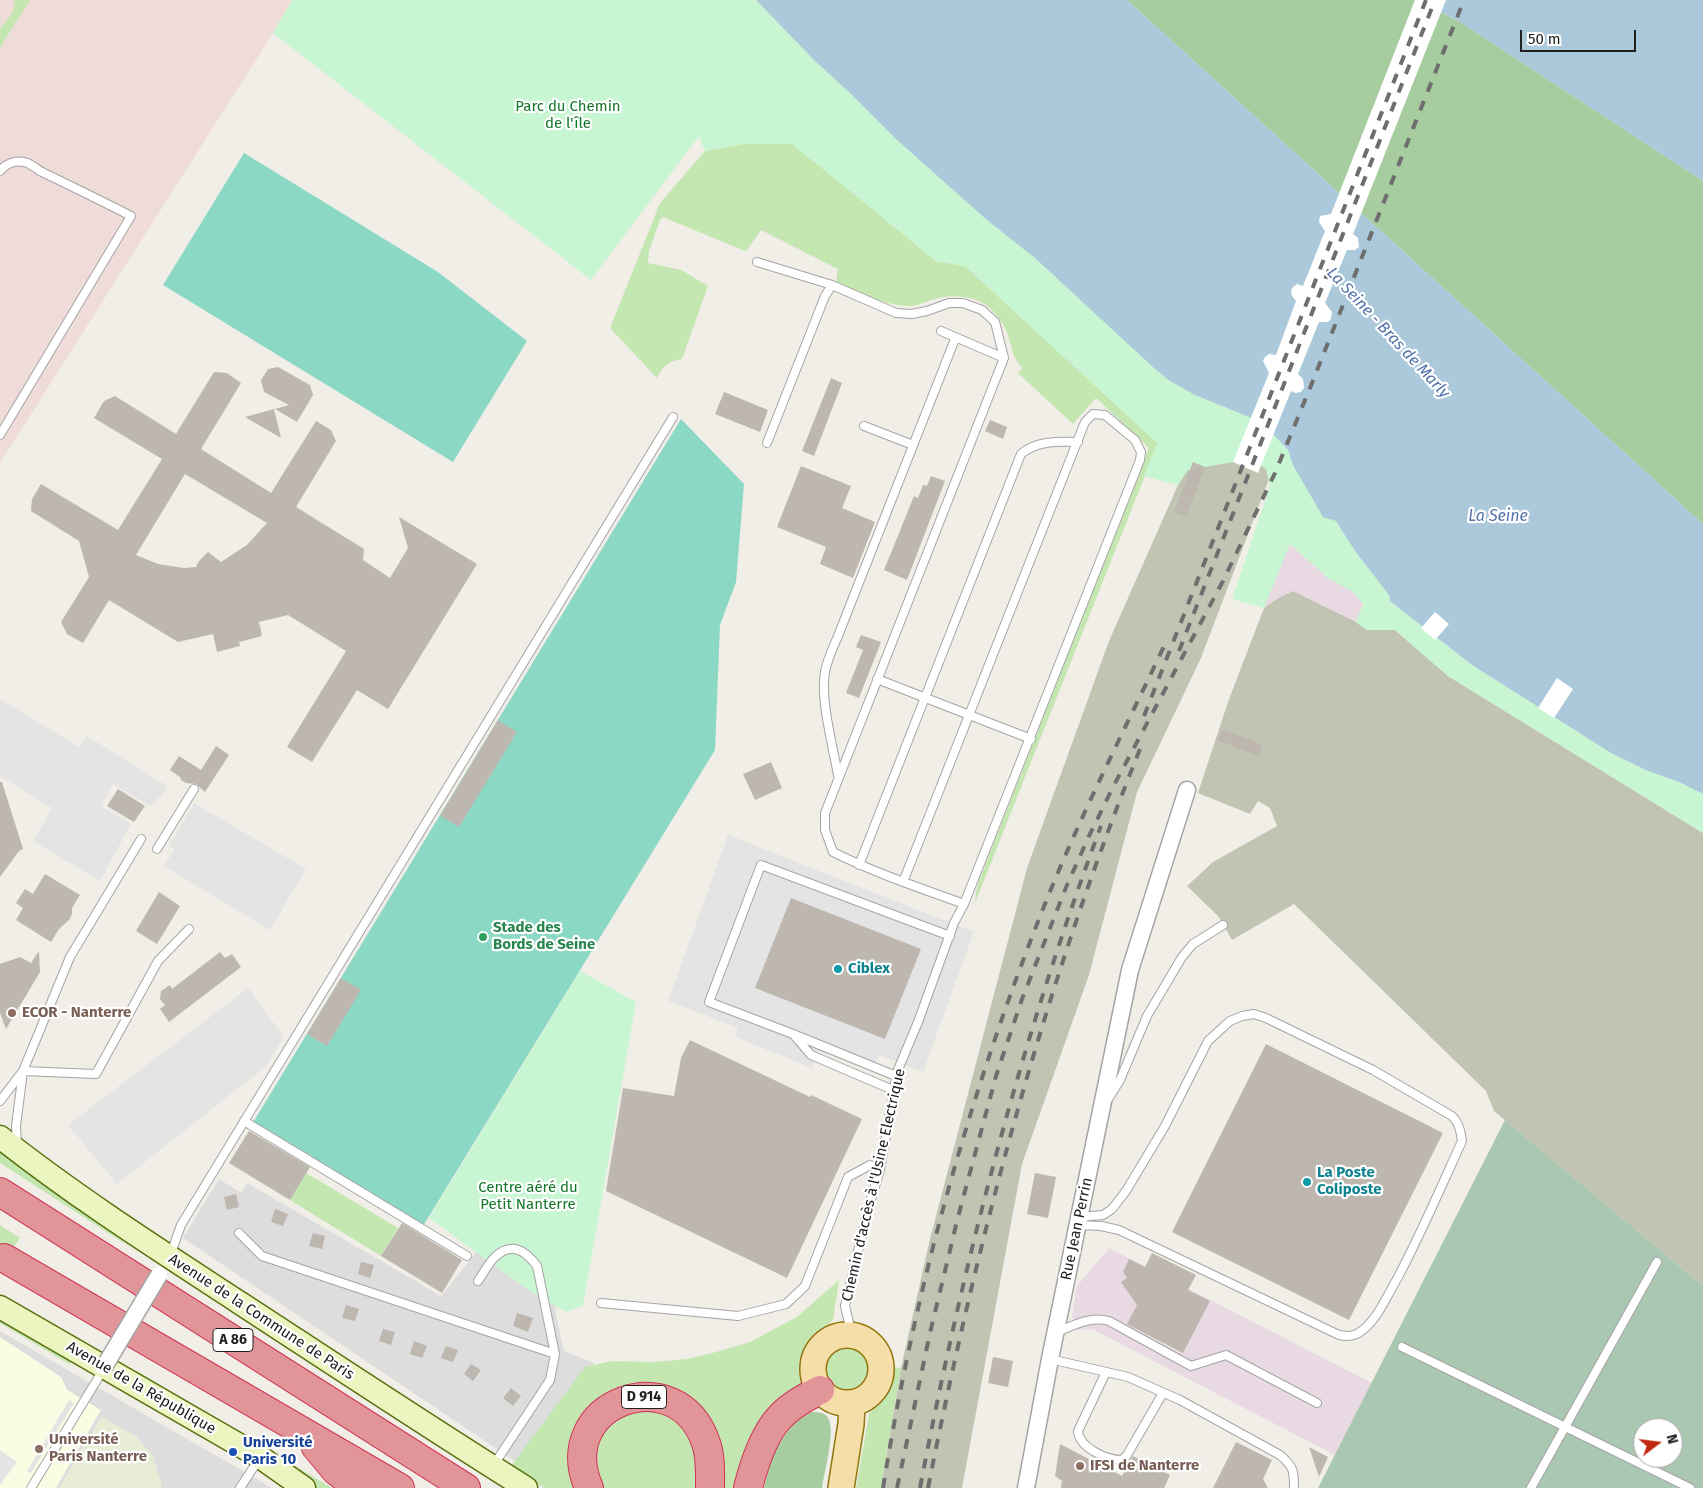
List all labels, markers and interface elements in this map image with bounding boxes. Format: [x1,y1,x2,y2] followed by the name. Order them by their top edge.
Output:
[1523,20,1639,52] scale bar
[1528,30,1561,48] text: 50 m
[515,98,621,133] park label: Parc du Chemin de l'île
[1322,264,1454,402] water label: La Seine - Bras de Marly
[1468,507,1528,527] water label: La Seine
[493,919,595,954] place label: Stade des Bords de Seine
[477,931,489,943] marker: Stade des Bords de Seine
[848,960,890,978] place label: Ciblex
[832,963,844,975] marker: Ciblex
[22,1004,131,1022] place label: ECOR - Nanterre
[6,1007,18,1019] marker: ECOR - Nanterre
[838,1067,910,1303] street label: Chemin d'accès à l'Usine Electrique
[1317,1164,1382,1199] place label: La Poste Coliposte
[1057,1176,1097,1282] street label: Rue Jean Perrin
[1301,1176,1313,1188] marker: La Poste Coliposte
[478,1179,578,1214] park label: Centre aéré du Petit Nanterre
[165,1250,357,1384] street label: Avenue de la Commune de Paris
[213,1328,253,1352] road number: A 86
[63,1338,219,1438] street label: Avenue de la République
[622,1385,666,1408] road number: D 914
[1633,1418,1683,1468] north arrow
[49,1431,147,1466] place label: Université Paris Nanterre
[1663,1433,1681,1446] text: N
[243,1434,313,1469] place label: Université Paris 10
[33,1443,45,1455] marker: Université Paris Nanterre
[227,1446,239,1458] marker: Université Paris 10
[1090,1457,1199,1475] place label: IFSI de Nanterre
[1074,1460,1086,1472] marker: IFSI de Nanterre

